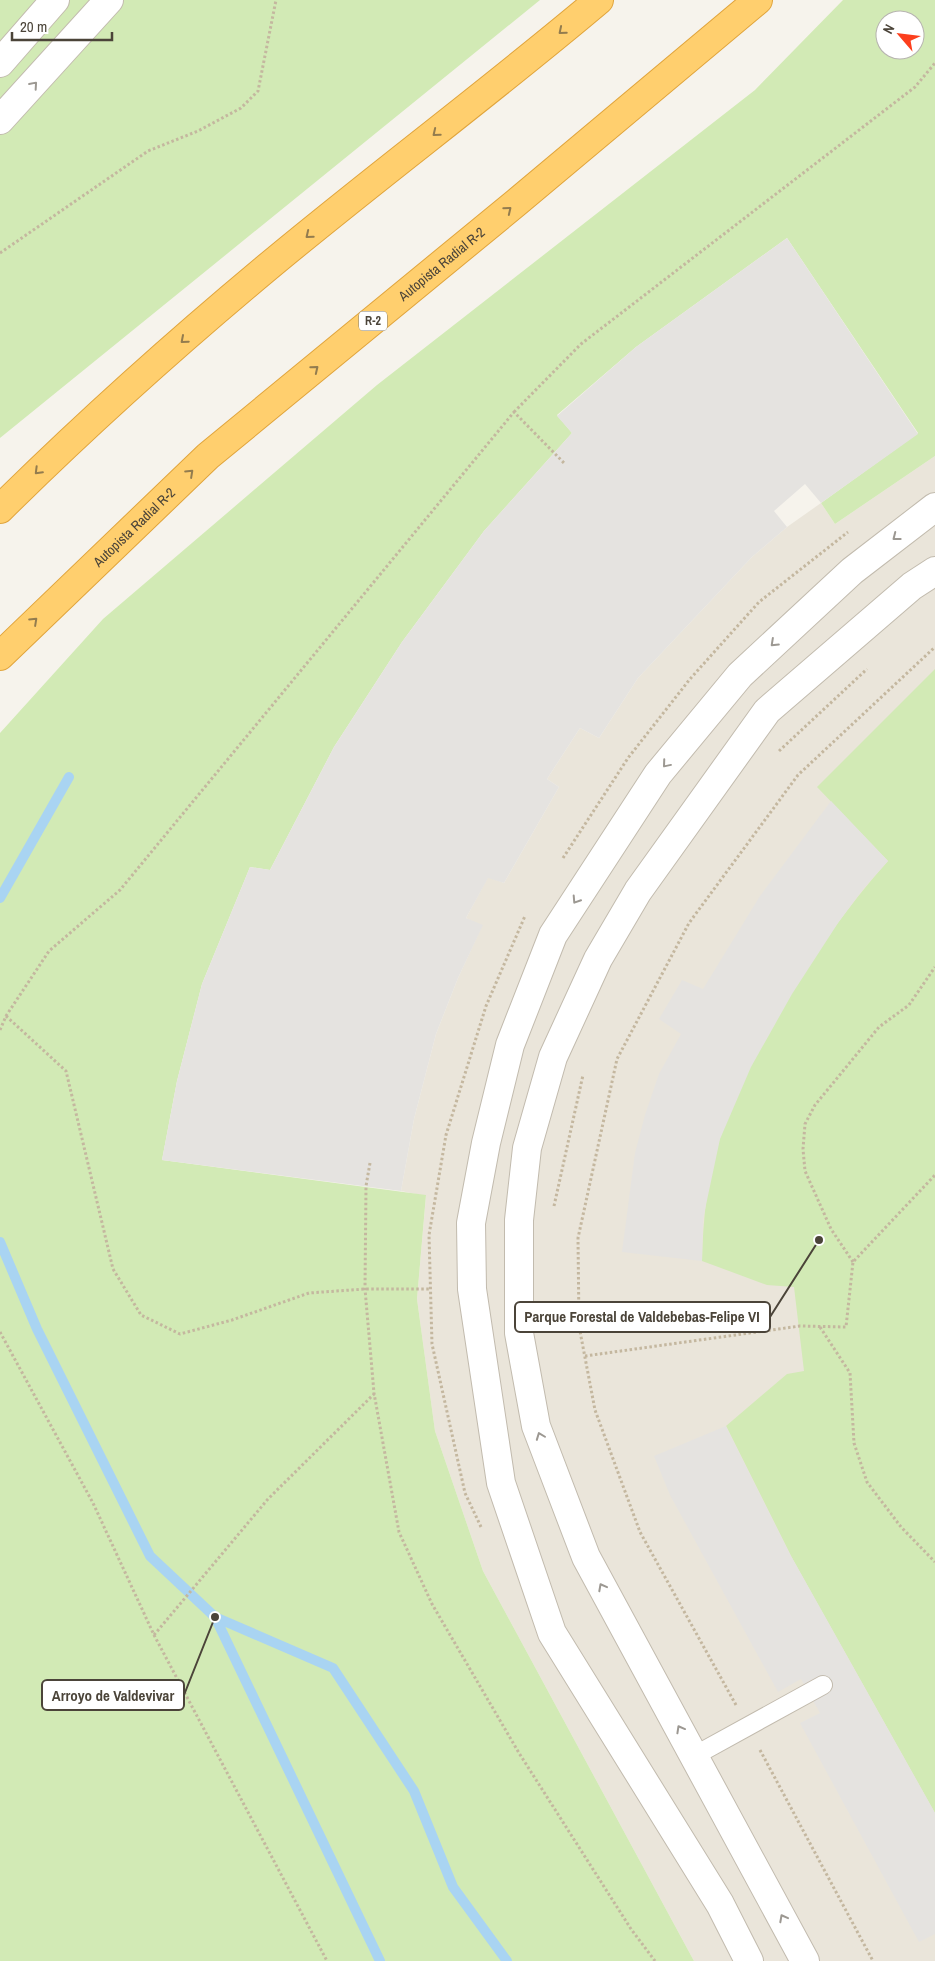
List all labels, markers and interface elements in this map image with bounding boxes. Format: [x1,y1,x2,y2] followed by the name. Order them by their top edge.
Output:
[12,10,112,42] scale bar
[875,10,925,60] north arrow
[20,16,47,37] text: 20 m
[879,21,898,37] text: N
[559,26,568,34] one-way arrow
[28,81,37,90] one-way arrow
[432,128,441,137] one-way arrow
[502,208,511,216] one-way arrow
[394,223,489,305] street label: Autopista Radial R-2
[305,229,314,238] one-way arrow
[359,312,387,331] road number: R-2
[181,334,190,343] one-way arrow
[309,366,318,374] one-way arrow
[35,465,44,474] one-way arrow
[185,470,194,479] one-way arrow
[89,484,179,571] street label: Autopista Radial R-2
[893,531,902,539] one-way arrow
[29,618,38,627] one-way arrow
[771,637,780,646] one-way arrow
[663,758,671,767] one-way arrow
[573,894,582,903] one-way arrow
[515,1302,770,1332] callout: Parque Forestal de Valdebebas-Felipe VI
[524,1306,760,1327] text: Parque Forestal de Valdebebas-Felipe VI
[536,1433,546,1441] one-way arrow
[598,1583,608,1592] one-way arrow
[42,1680,184,1710] callout: Arroyo de Valdevivar
[52,1685,174,1706] text: Arroyo de Valdevivar
[676,1725,686,1734] one-way arrow
[779,1914,789,1923] one-way arrow

